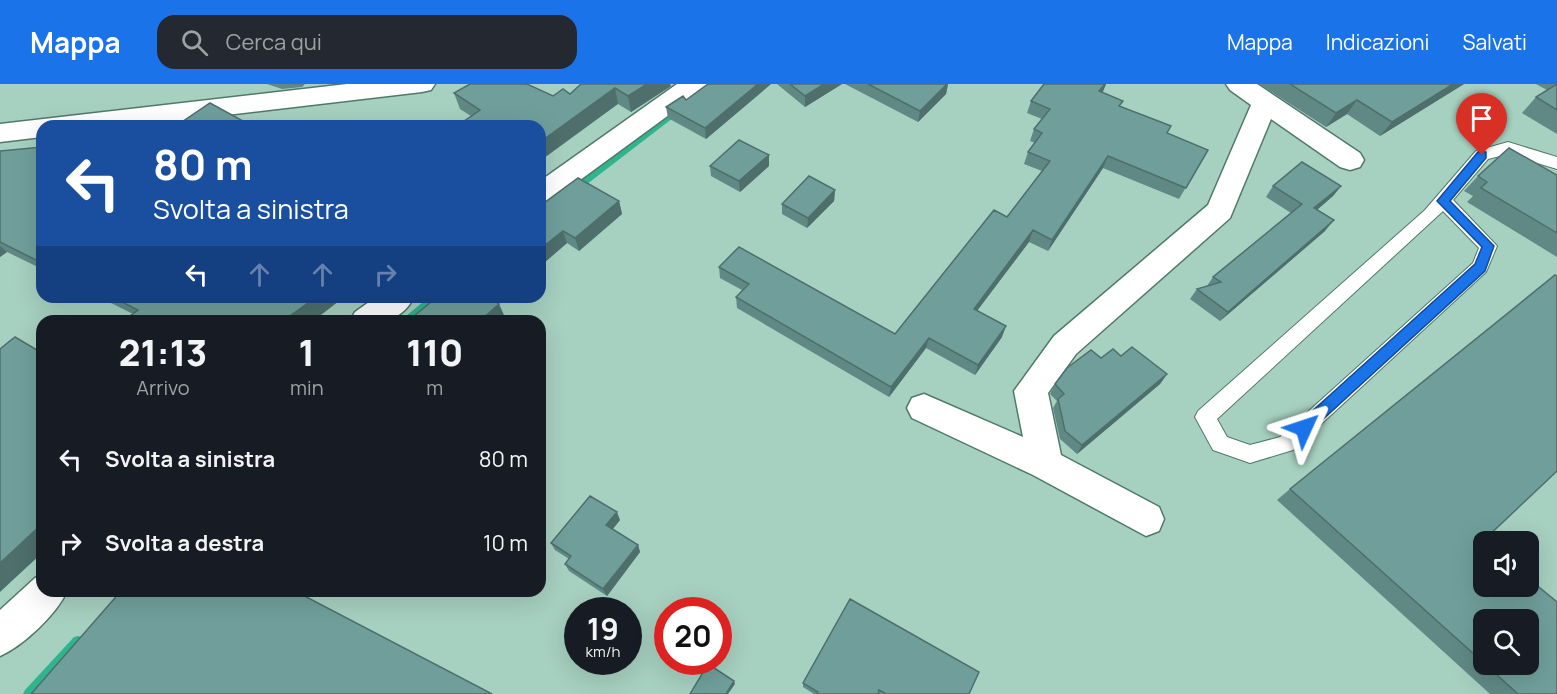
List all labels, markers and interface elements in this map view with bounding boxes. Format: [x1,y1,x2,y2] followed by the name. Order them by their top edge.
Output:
[157,15,577,69] search box
[30,23,121,61] text: Mappa
[178,26,211,59] icon: search
[226,27,322,57] text: Cerca qui
[1227,28,1293,56] text: Mappa
[1326,28,1429,56] text: Indicazioni
[1462,28,1527,56] text: Salvati
[1456,93,1507,155] pin
[1465,102,1498,135] icon: arrive
[153,135,253,193] text: 80 m
[54,144,132,222] icon: left
[153,190,349,227] text: Svolta a sinistra
[180,258,213,291] icon: left
[243,258,276,291] icon: ahead
[306,258,339,291] icon: ahead
[369,258,402,291] icon: right
[119,328,207,377] text: 21:13
[299,328,315,377] text: 1
[406,328,463,377] text: 110
[136,374,190,401] text: Arrivo
[290,374,324,401] text: min
[426,374,443,401] text: m
[1272,396,1336,460] position arrow
[54,443,87,476] icon: left
[105,444,275,474] text: Svolta a sinistra
[479,444,528,474] text: 80 m
[54,527,87,560] icon: right
[105,528,264,558] text: Svolta a destra
[483,528,528,558] text: 10 m
[1473,531,1539,675] map controls
[1473,531,1539,597] button: sound
[654,597,732,675] speed limit sign: 20
[587,608,619,649] text: 19
[1473,609,1539,675] button: search
[586,641,620,662] text: km/h

